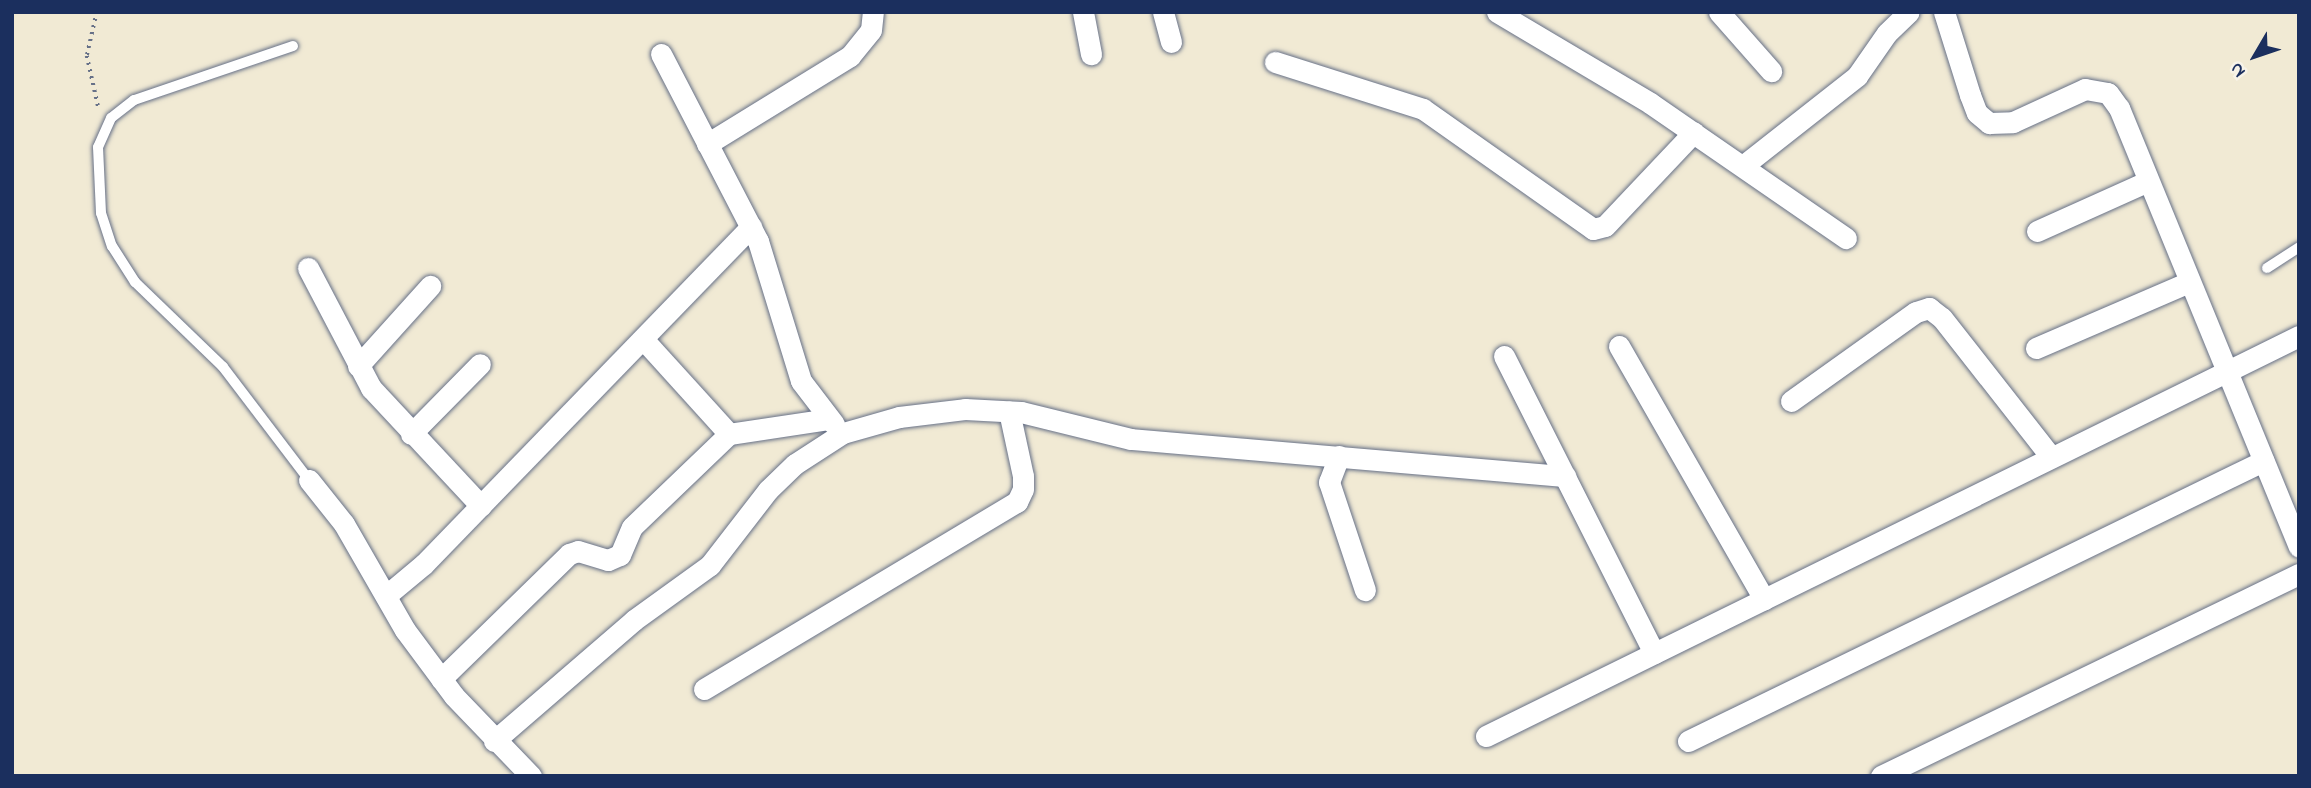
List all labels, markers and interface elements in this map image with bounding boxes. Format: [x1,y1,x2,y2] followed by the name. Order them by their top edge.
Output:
[2220,21,2290,91] north arrow
[2224,56,2253,83] text: N

